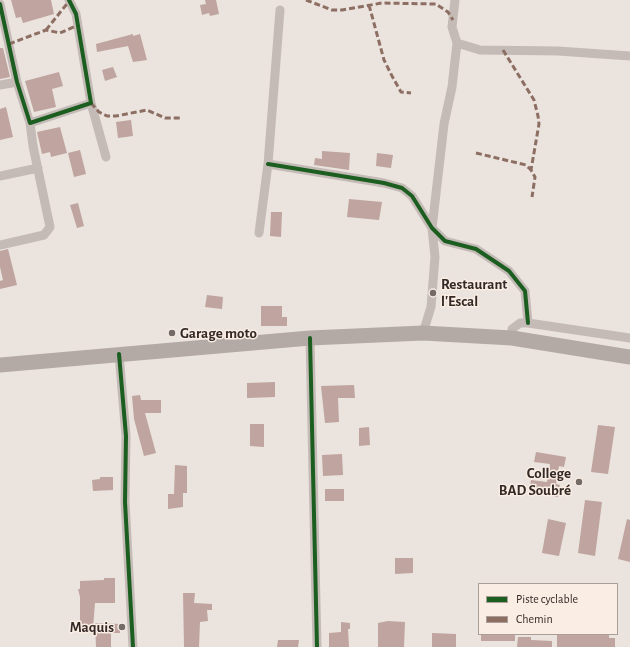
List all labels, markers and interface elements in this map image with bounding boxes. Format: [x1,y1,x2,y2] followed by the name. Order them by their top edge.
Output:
[441,275,507,310] place label: Restaurant l'Escal
[428,288,438,298] marker: Restaurant l'Escal
[180,324,257,342] place label: Garage moto
[167,328,177,338] marker: Garage moto
[499,464,571,499] place label: College BAD Soubré
[574,477,584,487] marker: College BAD Soubré
[478,583,618,635] legend
[516,593,578,605] text: Piste cyclable
[516,613,553,625] text: Chemin
[70,618,114,636] place label: Maquis
[117,622,127,632] marker: Maquis

